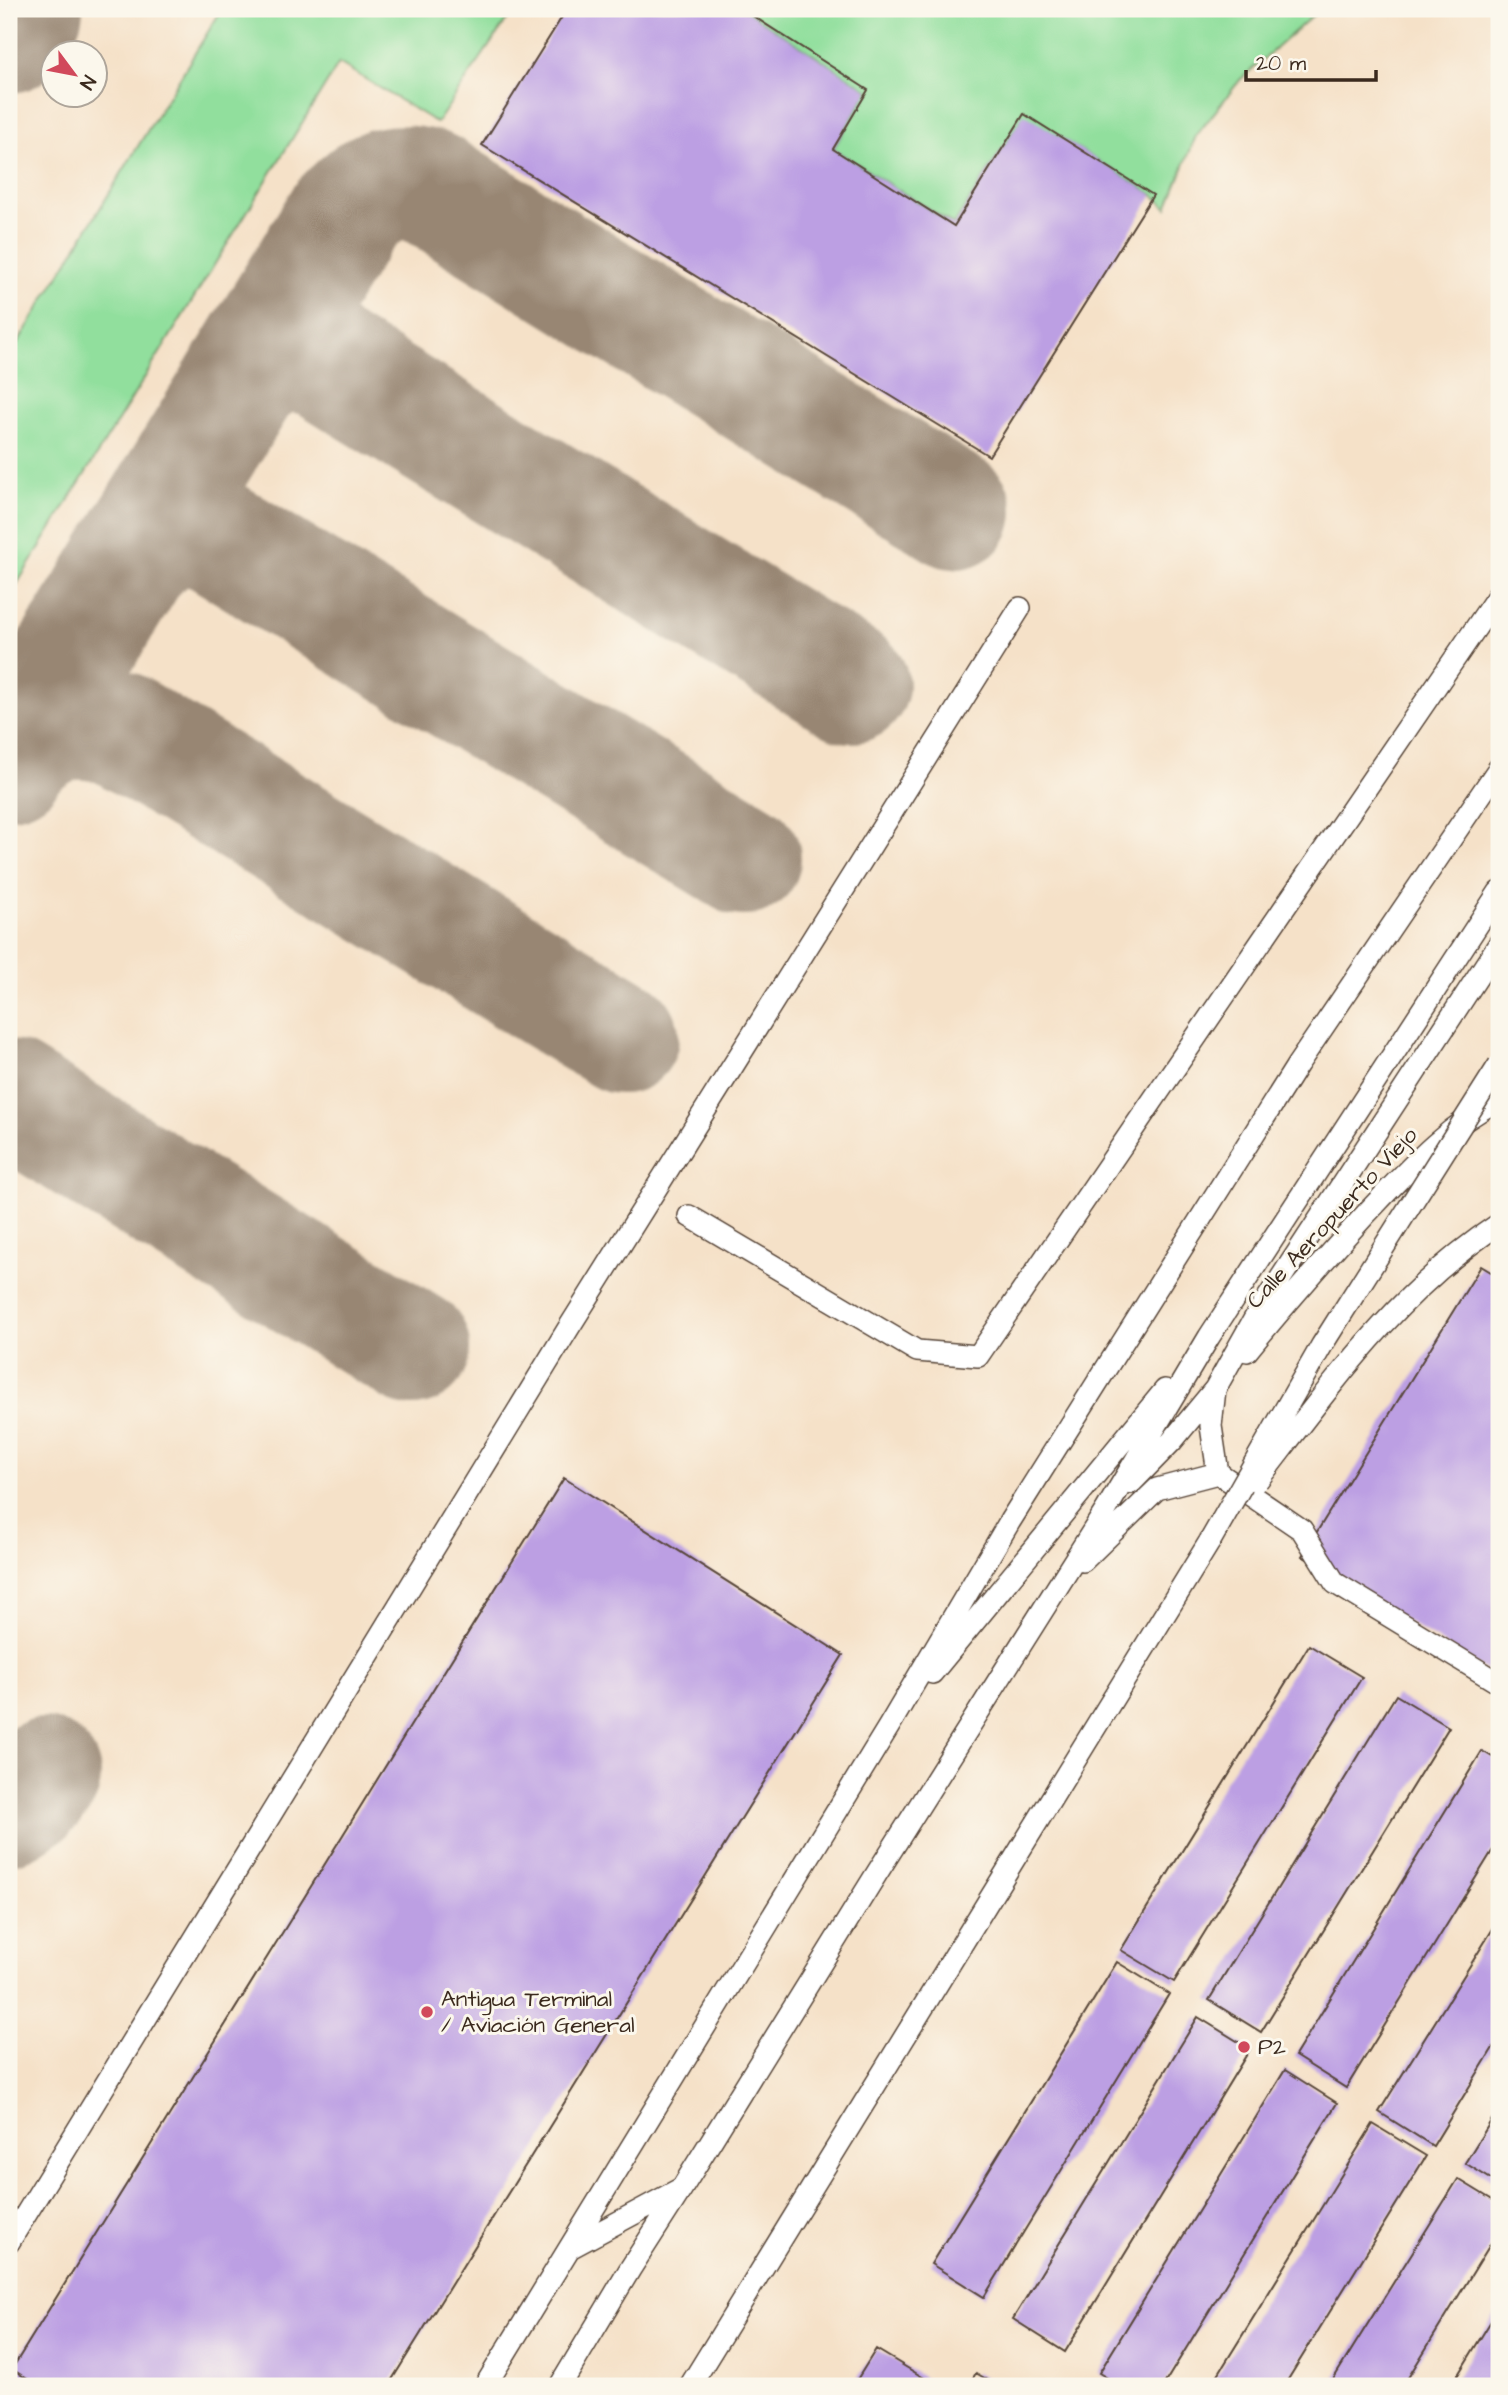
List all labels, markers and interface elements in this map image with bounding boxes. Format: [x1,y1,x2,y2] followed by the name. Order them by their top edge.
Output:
[38,38,108,108] north arrow
[1246,38,1375,82] scale bar
[1256,49,1307,78] text: 20 m
[72,70,102,94] text: N
[1239,1120,1425,1316] street label: Calle Aeropuerto Viejo
[441,1983,635,2041] place label: Antigua Terminal / Aviación General
[419,2004,435,2020] marker: Antigua Terminal / Aviación General
[1258,2031,1286,2063] place label: P2
[1236,2039,1252,2055] marker: P2

